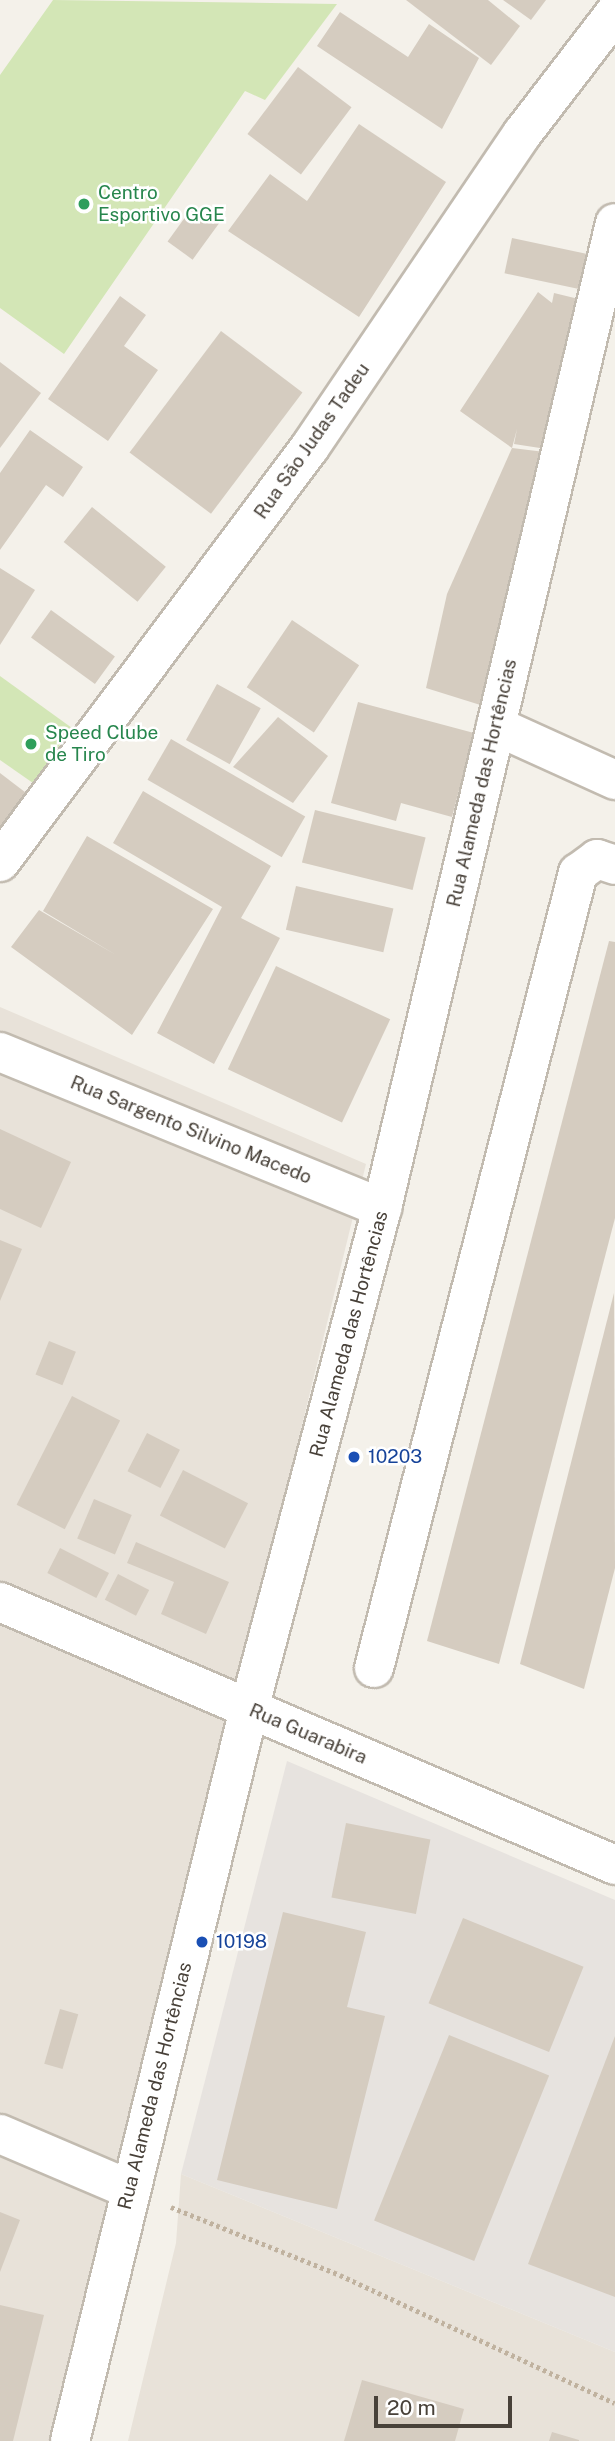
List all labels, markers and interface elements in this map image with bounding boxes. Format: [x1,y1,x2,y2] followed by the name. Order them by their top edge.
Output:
[98,182,225,226] place label: Centro Esportivo GGE
[76,196,92,212] marker: Centro Esportivo GGE
[249,358,375,524] street label: Rua São Judas Tadeu
[442,657,522,909] street label: Rua Alameda das Hortências
[45,722,158,766] place label: Speed Clube de Tiro
[23,736,39,752] marker: Speed Clube de Tiro
[67,1071,315,1189] street label: Rua Sargento Silvino Macedo
[305,1208,393,1460] street label: Rua Alameda das Hortências
[368,1446,422,1468] place label: 10203
[346,1449,362,1465] marker: 10203
[246,1699,370,1769] street label: Rua Guarabira
[216,1931,267,1953] place label: 10198
[194,1934,210,1950] marker: 10198
[113,1960,197,2212] street label: Rua Alameda das Hortências
[377,2382,515,2426] scale bar
[387,2395,436,2420] text: 20 m

